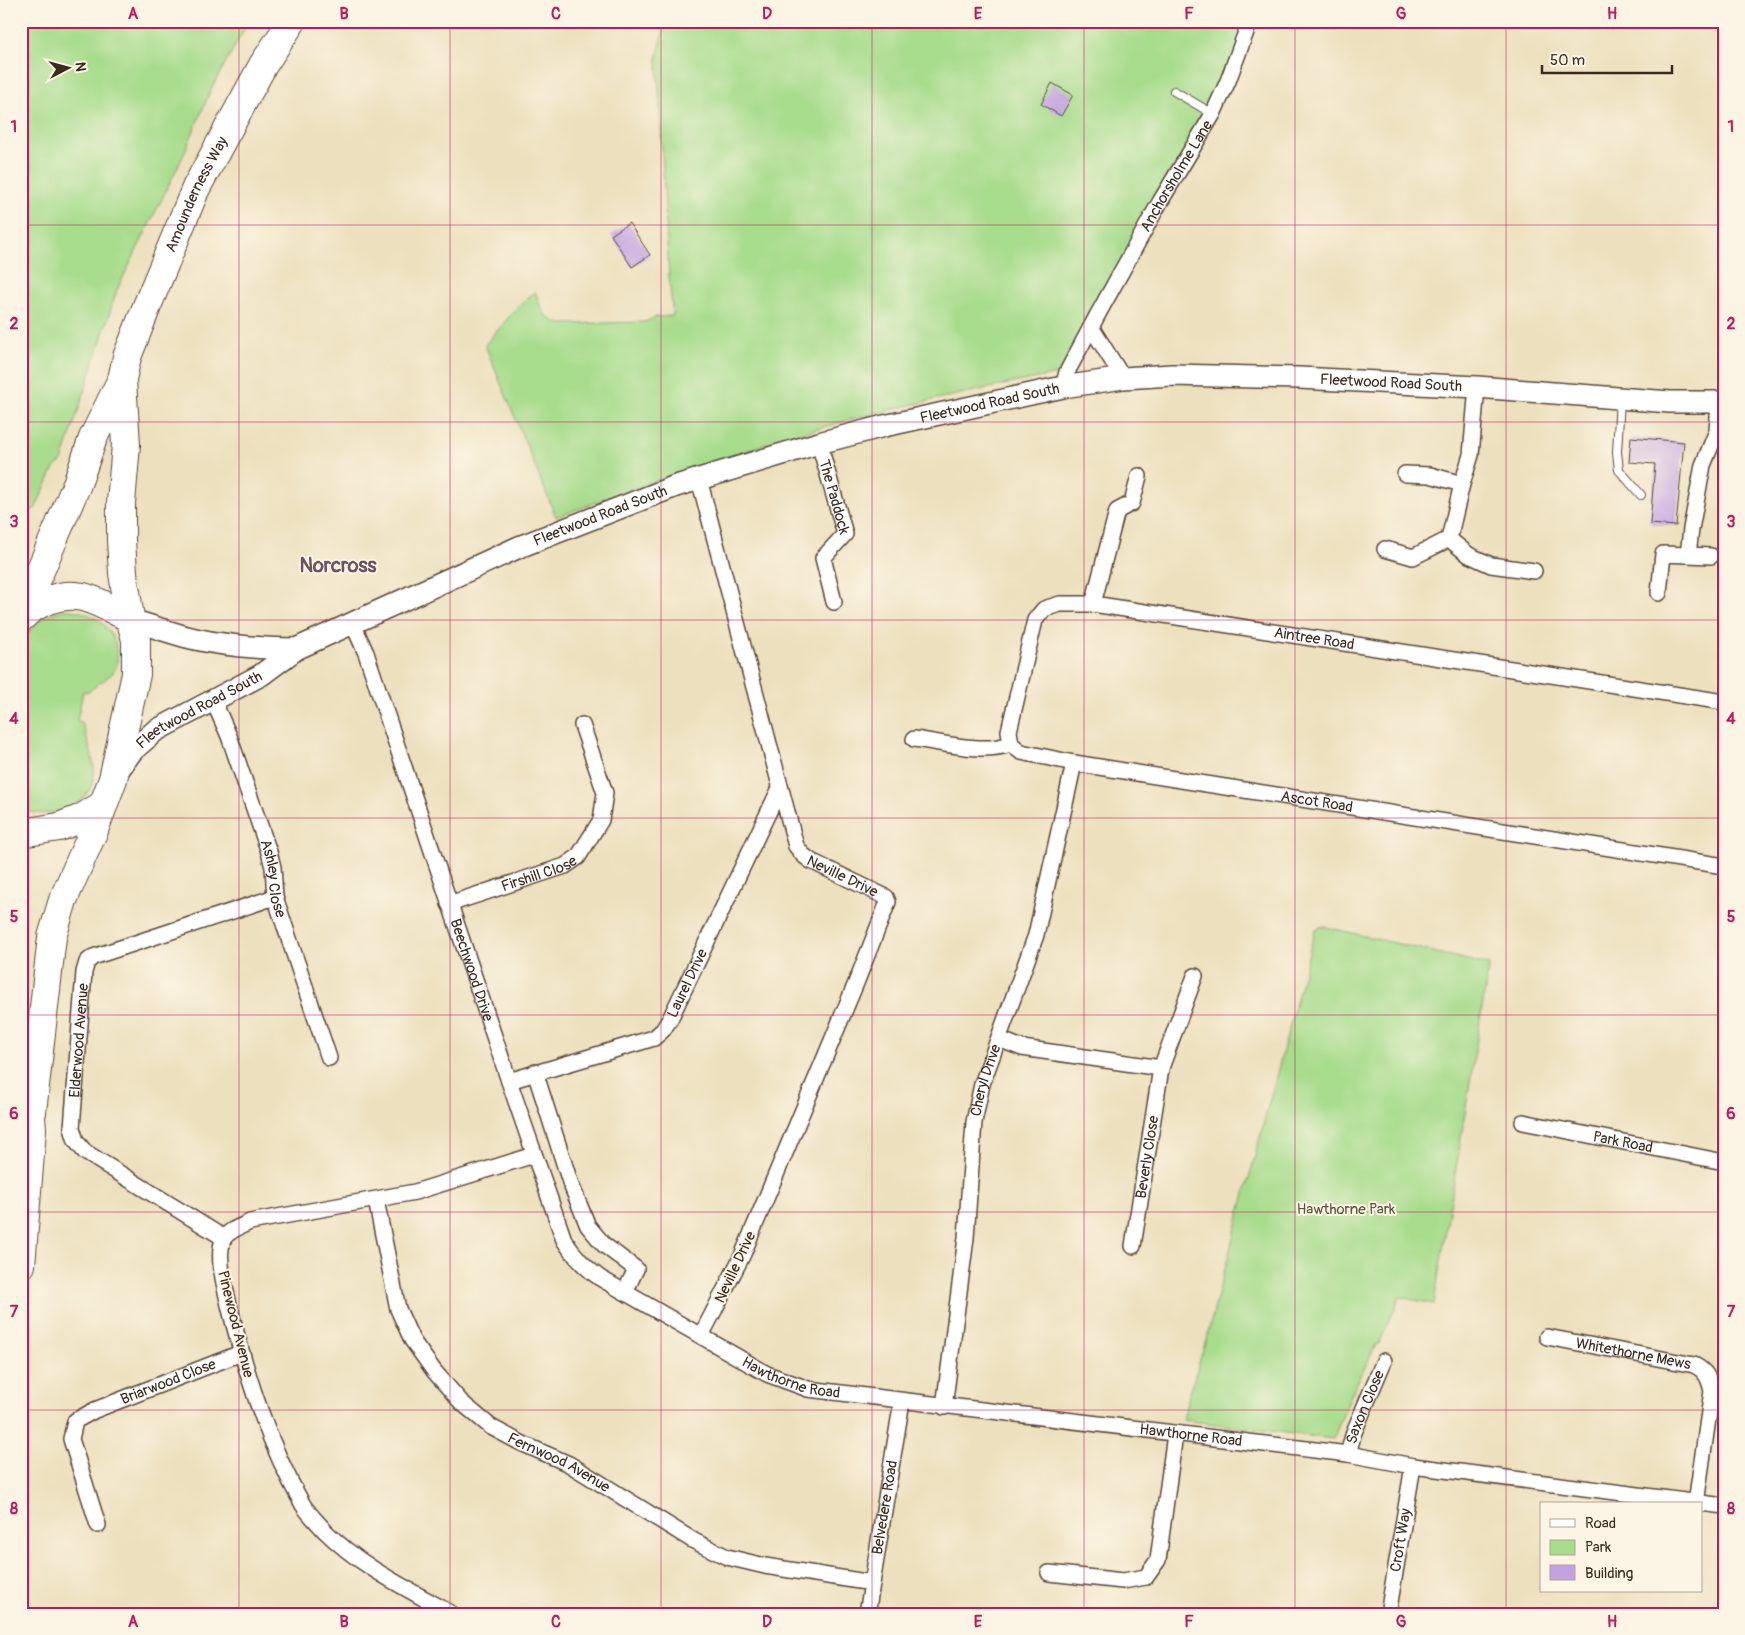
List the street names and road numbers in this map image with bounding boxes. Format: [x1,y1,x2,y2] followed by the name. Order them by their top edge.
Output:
[1136,116,1217,235] street label: Anchorsholme Lane
[161,133,232,255] street label: Amounderness Way
[1319,370,1462,396] street label: Fleetwood Road South
[918,379,1061,428] street label: Fleetwood Road South
[814,457,854,537] street label: The Paddock
[531,481,670,551] street label: Fleetwood Road South
[1273,623,1356,654] street label: Aintree Road
[132,667,266,753] street label: Fleetwood Road South
[1280,787,1354,817] street label: Ascot Road
[255,837,290,921] street label: Ashley Close
[499,851,581,896] street label: Firshill Close
[804,851,882,902] street label: Neville Drive
[445,916,498,1024] street label: Beechwood Drive
[663,945,712,1021] street label: Laurel Drive
[65,982,93,1098] street label: Elderwood Avenue
[966,1041,1006,1118] street label: Cheryl Drive
[1132,1114,1163,1200] street label: Beverly Close
[1591,1127,1655,1158] street label: Park Road
[711,1228,761,1306] street label: Neville Drive
[213,1269,258,1380] street label: Pinewood Avenue
[1574,1334,1693,1374] street label: Whitethorne Mews
[738,1353,841,1403] street label: Hawthorne Road
[118,1354,219,1409] street label: Briarwood Close
[1342,1367,1389,1446] street label: Saxon Close
[1138,1420,1243,1451] street label: Hawthorne Road
[504,1429,614,1497] street label: Fernwood Avenue
[868,1459,902,1556] street label: Belvedere Road
[1386,1506,1416,1573] street label: Croft Way

